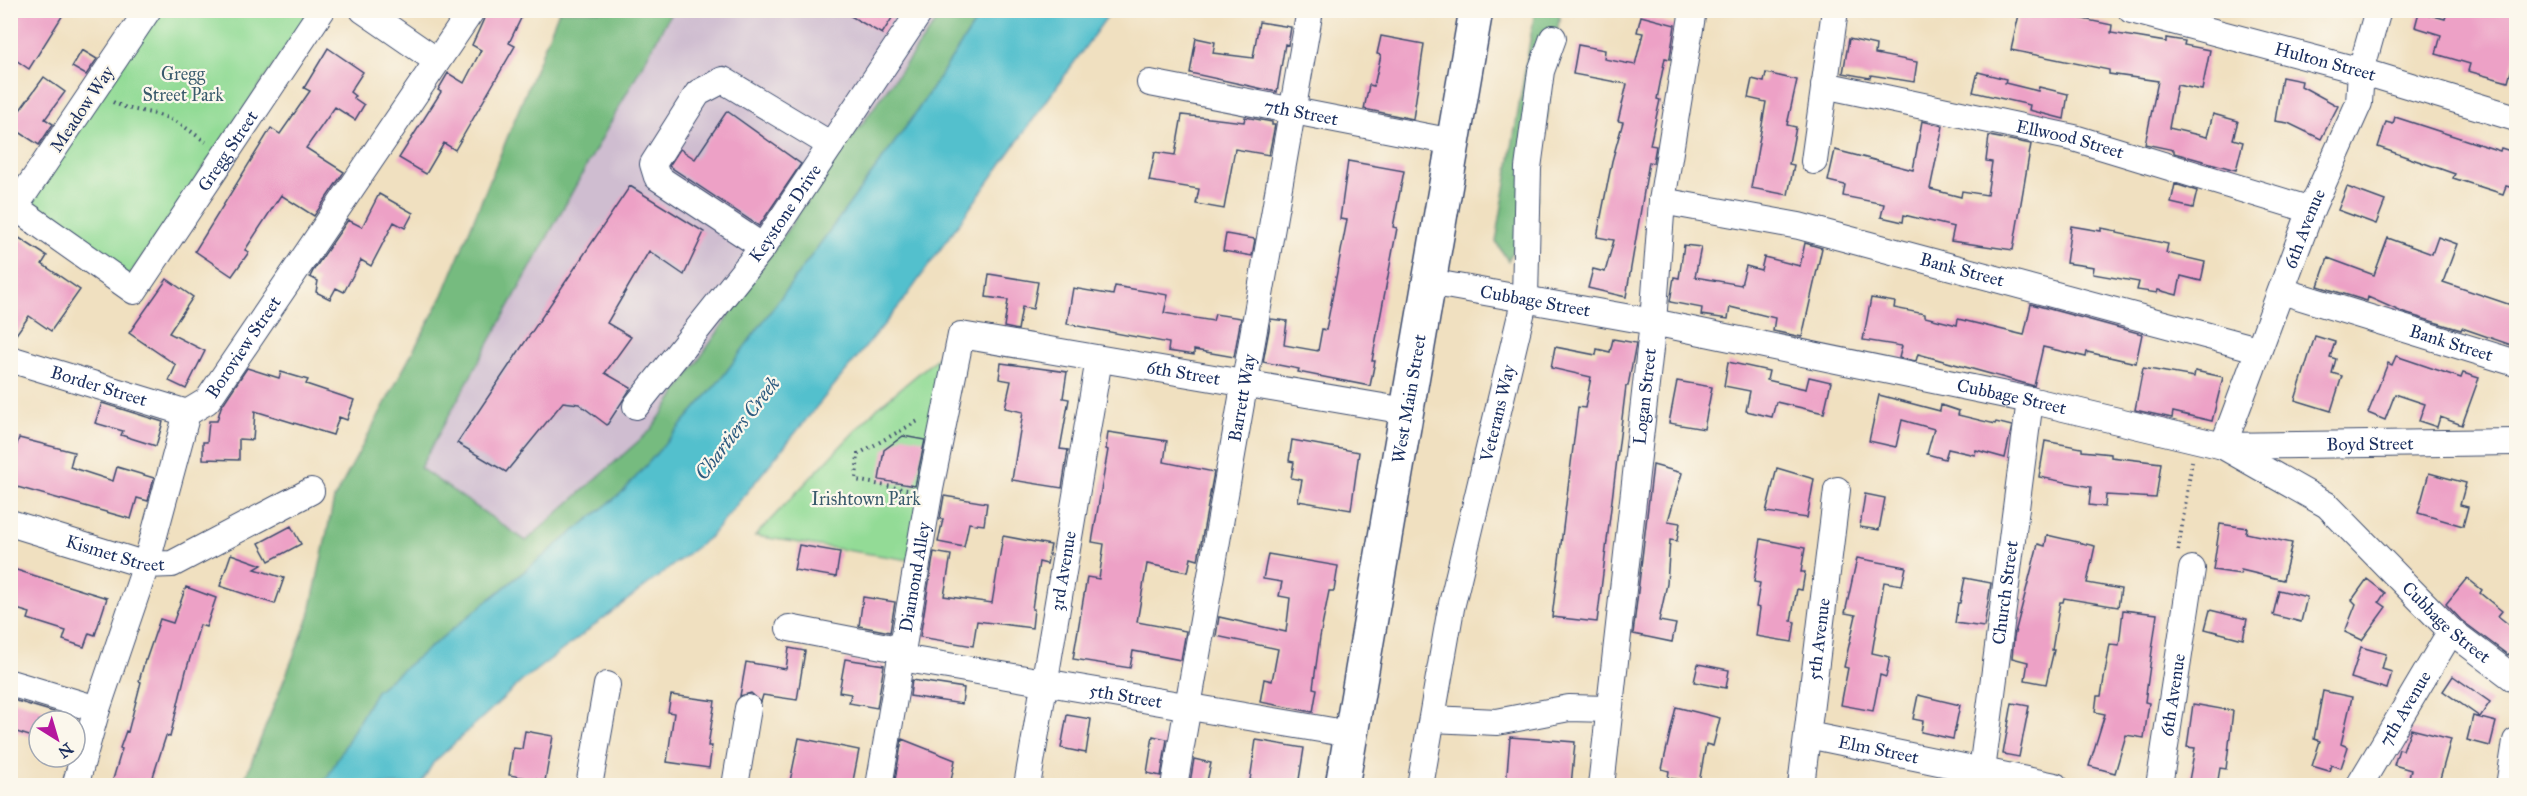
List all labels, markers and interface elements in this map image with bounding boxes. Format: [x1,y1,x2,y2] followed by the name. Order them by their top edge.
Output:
[2272,38,2379,86] street label: Hulton Street
[45,61,119,156] street label: Meadow Way
[142,63,224,106] park label: Gregg Street Park
[1262,95,1341,130] street label: 7th Street
[193,106,263,195] street label: Gregg Street
[2014,115,2127,164] street label: Ellwood Street
[744,160,826,267] street label: Keystone Drive
[2279,185,2330,272] street label: 6th Avenue
[1917,248,2007,292] street label: Bank Street
[1478,280,1593,322] street label: Cubbage Street
[201,291,286,402] street label: Boroview Street
[2407,320,2496,366] street label: Bank Street
[1387,332,1431,465] street label: West Main Street
[1628,346,1661,446] street label: Logan Street
[1223,352,1261,444] street label: Barrett Way
[1145,356,1222,390] street label: 6th Street
[48,361,150,411] street label: Border Street
[1475,362,1520,465] street label: Veterans Way
[689,372,785,484] water label: Chartiers Creek
[1955,374,2069,419] street label: Cubbage Street
[2326,432,2414,456] street label: Boyd Street
[811,488,921,510] park label: Irishtown Park
[895,520,935,634] street label: Diamond Alley
[1046,529,1081,613] street label: 3rd Avenue
[63,530,166,576] street label: Kismet Street
[1987,539,2023,646] street label: Church Street
[2398,577,2495,668] street label: Cubbage Street
[1803,597,1835,681] street label: 5th Avenue
[2156,652,2190,738] street label: 6th Avenue
[2374,667,2436,750] street label: 7th Avenue
[1088,679,1164,713] street label: 5th Street
[27,709,87,769] north arrow
[1836,731,1921,769] street label: Elm Street
[54,739,77,763] text: N

